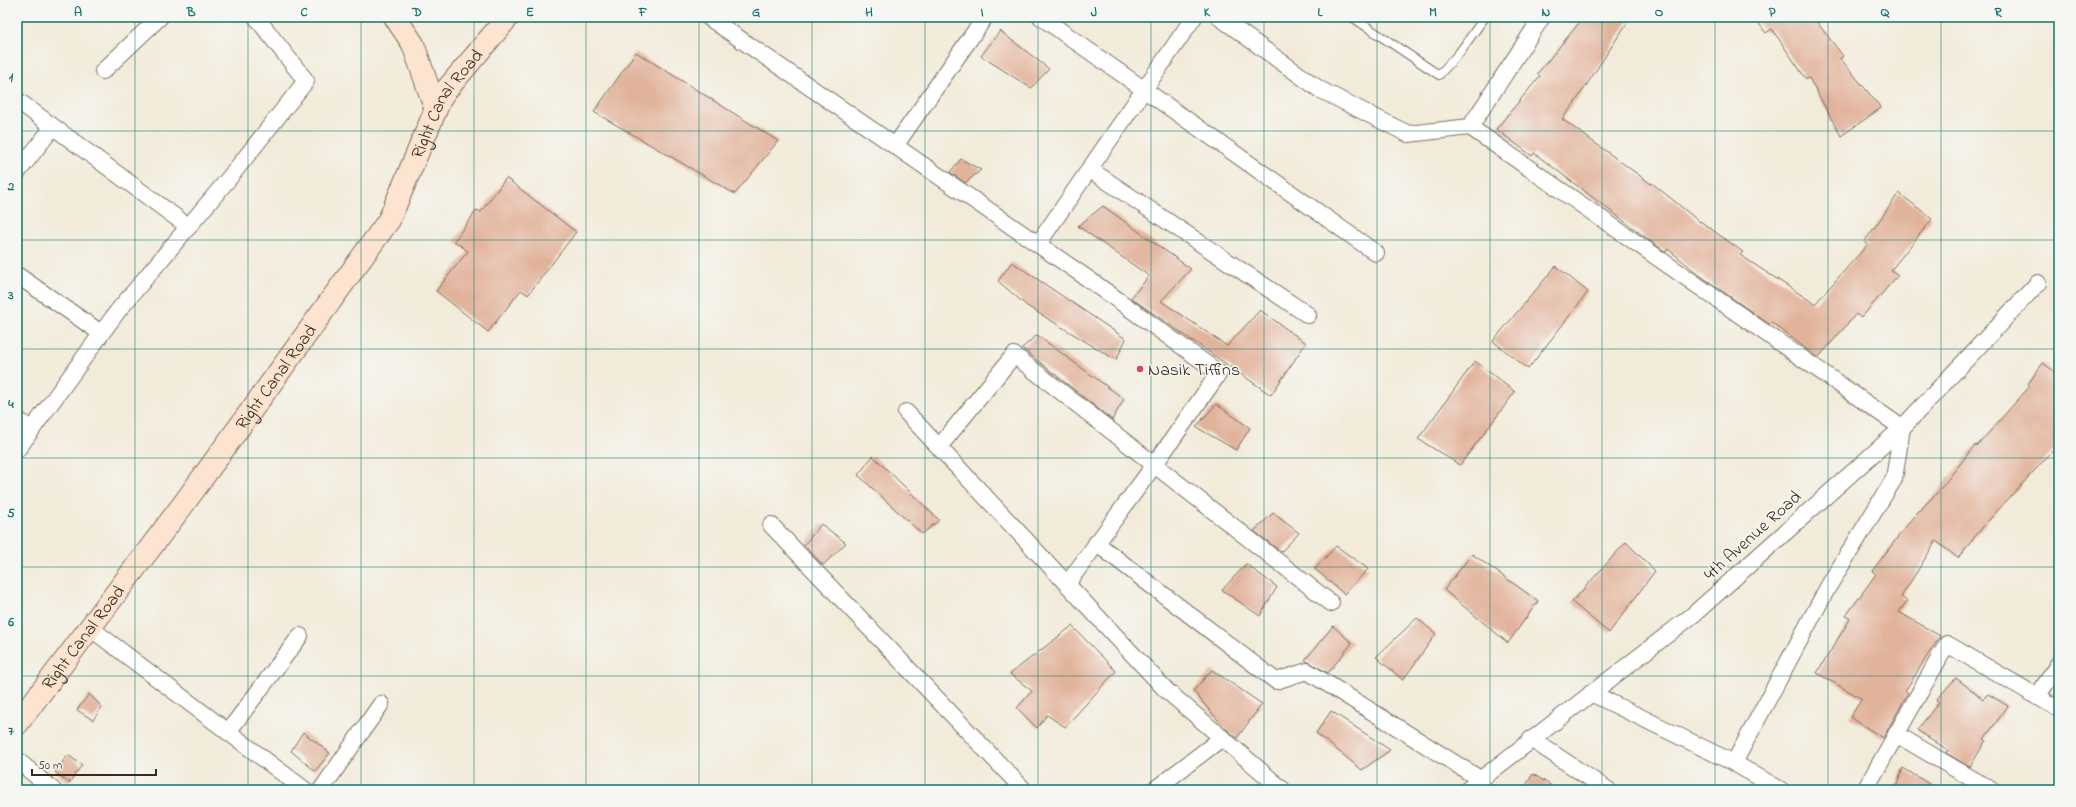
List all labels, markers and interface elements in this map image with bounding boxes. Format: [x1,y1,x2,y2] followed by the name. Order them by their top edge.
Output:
[74,3,82,22] text: A
[186,3,196,22] text: B
[300,3,308,22] text: C
[411,3,422,22] text: D
[526,3,534,22] text: E
[638,3,648,22] text: F
[752,3,760,22] text: G
[865,3,873,22] text: H
[980,3,984,22] text: I
[1091,3,1097,22] text: J
[1204,3,1211,22] text: K
[1318,3,1324,22] text: L
[1429,3,1437,22] text: M
[1542,3,1551,22] text: N
[1655,3,1664,22] text: O
[1769,3,1776,22] text: P
[1881,3,1890,22] text: Q
[1993,3,2002,22] text: R
[405,44,490,163] street label: Right Canal Road
[9,68,14,87] text: 1
[7,177,15,196] text: 2
[7,286,14,305] text: 3
[230,320,324,436] street label: Right Canal Road
[1148,358,1240,384] place label: Nasik Tiffins
[1135,364,1145,374] marker: Nasik Tiffins
[7,395,14,414] text: 4
[1699,485,1808,588] street label: 4th Avenue Road
[7,504,15,523] text: 5
[36,581,132,696] street label: Right Canal Road
[7,613,14,632] text: 6
[8,722,14,741] text: 7
[32,751,156,777] scale bar
[38,757,62,775] text: 50 m

